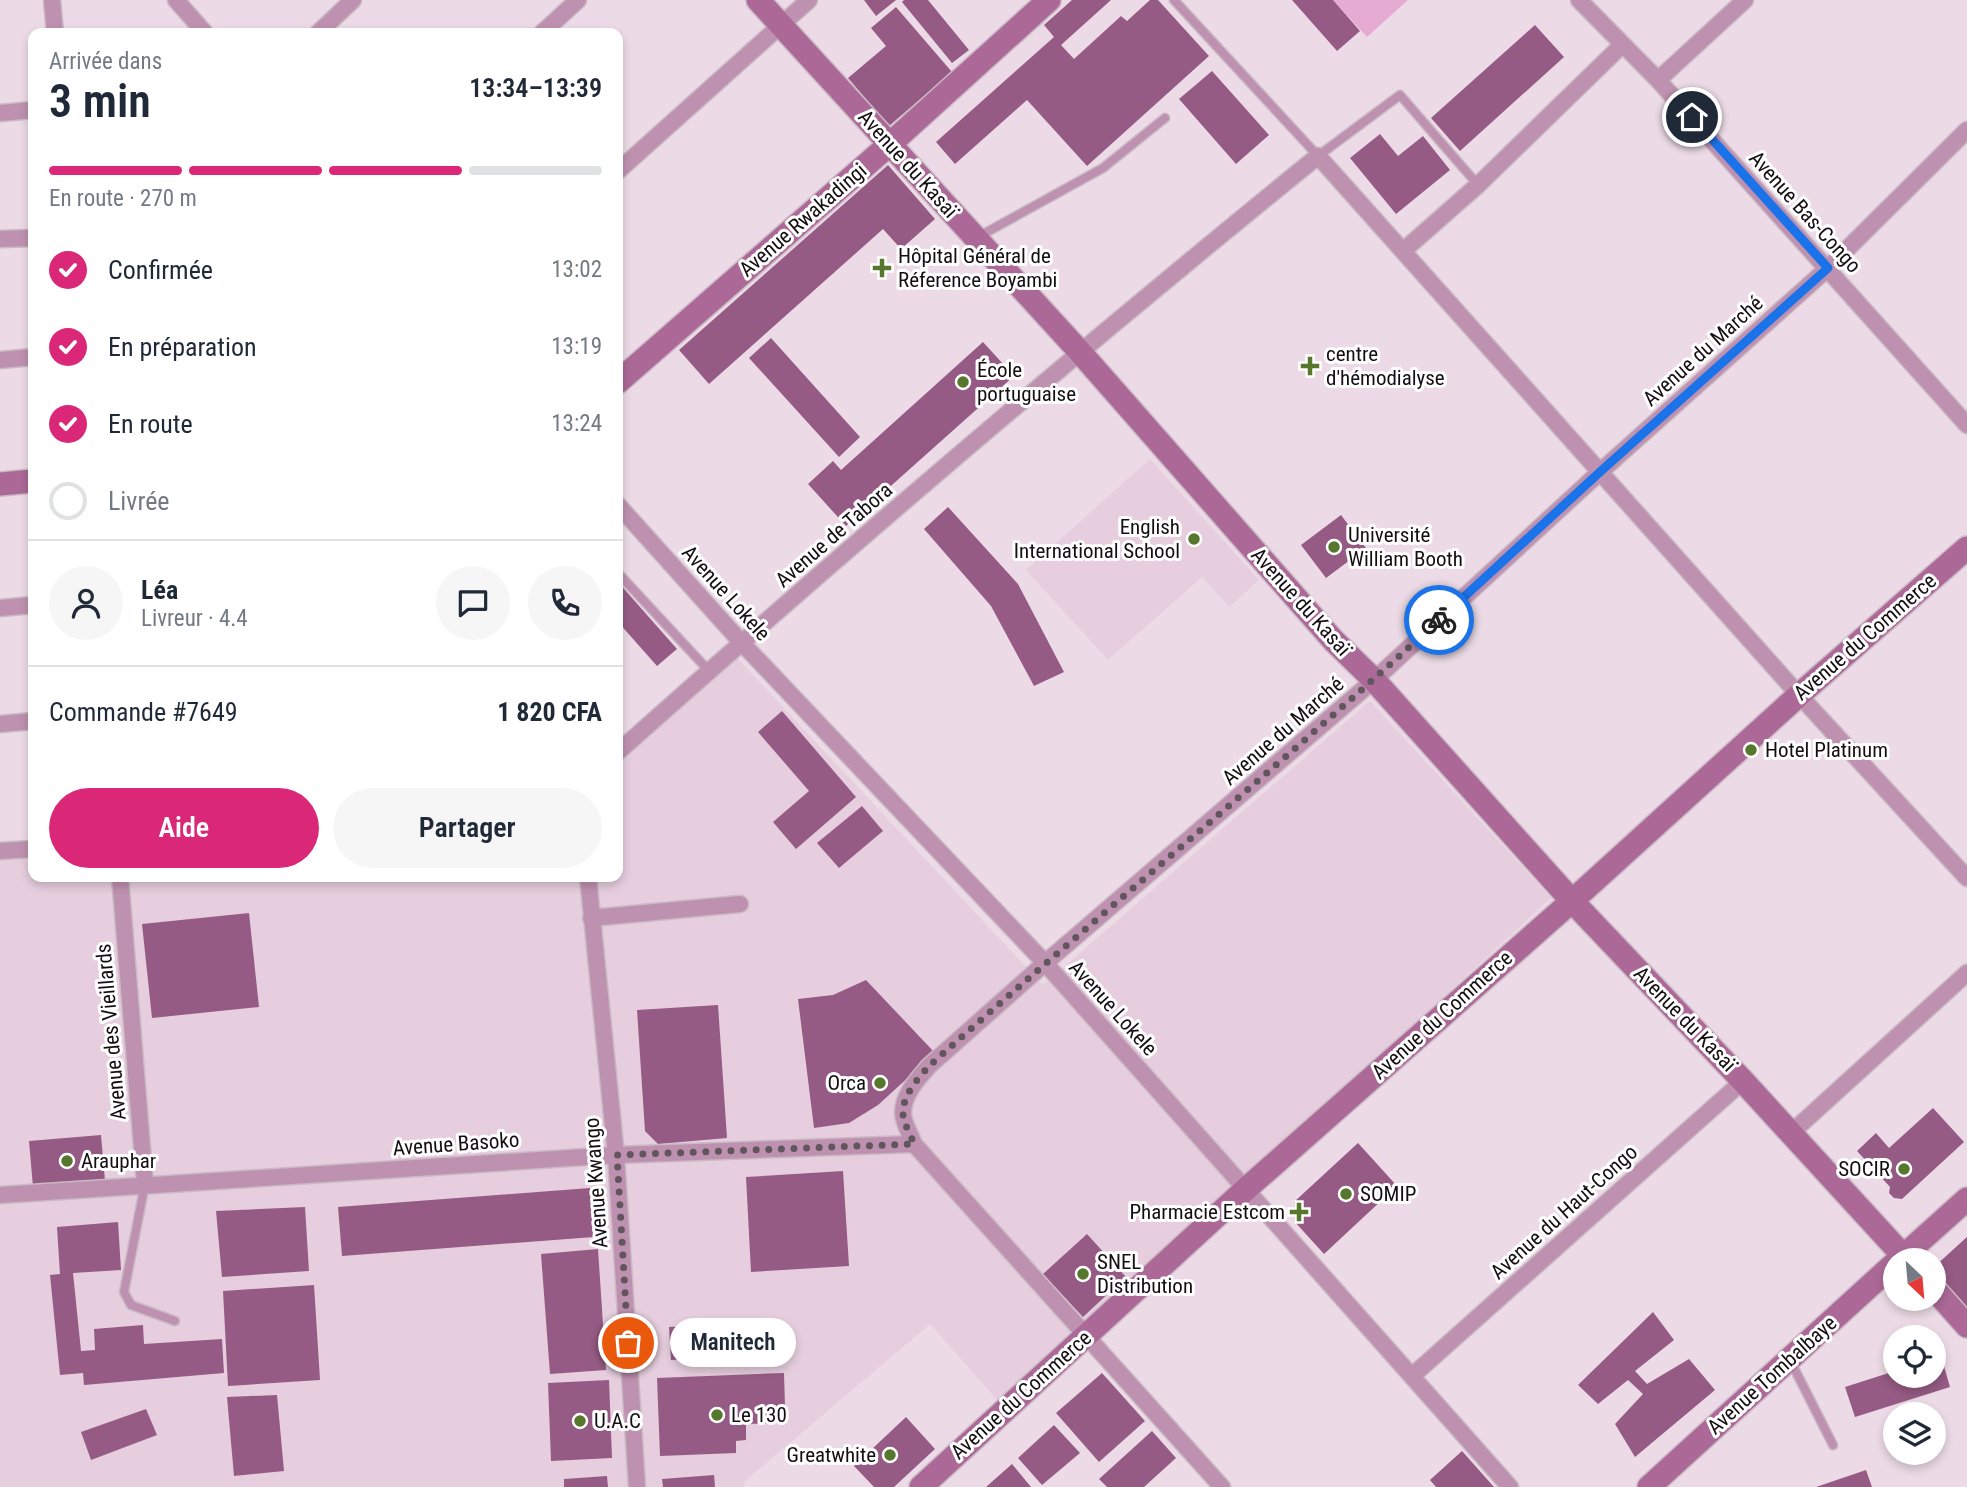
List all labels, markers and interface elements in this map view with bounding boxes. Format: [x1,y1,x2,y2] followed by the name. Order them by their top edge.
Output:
[49,48,162,75] text: Arrivée dans
[469,73,602,103] text: 13:34–13:39
[49,74,151,128] text: 3 min
[1662,87,1722,147] pin
[1673,98,1711,136] icon: home
[853,105,963,224] street label: Avenue du Kasaï
[1744,146,1866,278] street label: Avenue Bas-Congo
[735,158,871,282] street label: Avenue Rwakadingi
[49,185,197,212] text: En route · 270 m
[898,244,1057,292] place label: Hôpital Général de Réference Boyambi
[49,251,87,289] icon: check
[108,255,213,285] text: Confirmée
[551,256,602,283] text: 13:02
[872,258,892,278] marker: Hôpital Général de Réference Boyambi
[1638,291,1768,411] street label: Avenue du Marché
[49,328,87,366] icon: check
[108,332,257,362] text: En préparation
[551,333,602,360] text: 13:19
[1326,342,1445,390] place label: centre d'hémodialyse
[1300,356,1320,376] marker: centre d'hémodialyse
[977,358,1076,406] place label: École portuguaise
[955,374,971,390] marker: École portuguaise
[49,405,87,443] icon: check
[108,409,193,439] text: En route
[551,410,602,437] text: 13:24
[771,478,897,592] street label: Avenue de Tabora
[108,486,170,516] text: Livrée
[1014,515,1180,563] place label: English International School
[1348,523,1463,571] place label: Université William Booth
[1186,531,1202,547] marker: English International School
[1326,539,1342,555] marker: Université William Booth
[677,541,775,646] street label: Avenue Lokele
[1246,543,1356,662] street label: Avenue du Kasaï
[49,566,123,640] button: person
[436,566,510,640] button: chat
[528,566,602,640] button: phone
[1789,569,1941,705] street label: Avenue du Commerce
[141,575,178,605] text: Léa
[1404,585,1474,655] courier
[1420,601,1458,639] icon: bike
[141,605,248,632] text: Livreur · 4.4
[1218,672,1349,790] street label: Avenue du Marché
[49,697,238,727] text: Commande #7649
[497,697,602,727] text: 1 820 CFA
[1765,738,1888,762] place label: Hotel Platinum
[1743,742,1759,758] marker: Hotel Platinum
[49,788,319,868] button: Aide
[333,788,602,868] button: Partager
[91,943,131,1121] street label: Avenue des Vieillards
[1367,946,1517,1084] street label: Avenue du Commerce
[1064,956,1162,1061] street label: Avenue Lokele
[1629,961,1742,1077] street label: Avenue du Kasaï
[827,1071,866,1095] place label: Orca
[872,1075,888,1091] marker: Orca
[579,1117,613,1249] street label: Avenue Kwango
[392,1128,520,1160] street label: Avenue Basoko
[1486,1140,1642,1284] street label: Avenue du Haut-Congo
[81,1149,156,1173] place label: Arauphar
[59,1153,75,1169] marker: Arauphar
[1838,1157,1890,1181] place label: SOCIR
[1896,1161,1912,1177] marker: SOCIR
[1360,1182,1416,1206] place label: SOMIP
[1338,1186,1354,1202] marker: SOMIP
[1129,1200,1285,1224] place label: Pharmacie Estcom
[1291,1204,1307,1220] marker: Pharmacie Estcom
[1883,1248,1946,1311] north arrow
[1883,1248,1946,1465] map controls
[1097,1250,1193,1298] place label: SNEL Distribution
[1075,1266,1091,1282] marker: SNEL Distribution
[1703,1311,1841,1439] street label: Avenue Tombalbaye
[598,1313,658,1373] pin
[670,1318,796,1368] callout: Manitech
[609,1324,647,1362] icon: bag
[1883,1325,1946,1388] button: locate
[946,1326,1096,1464] street label: Avenue du Commerce
[690,1329,776,1356] text: Manitech
[1883,1402,1946,1465] button: layers
[731,1403,787,1427] place label: Le 130
[709,1407,725,1423] marker: Le 130
[594,1409,641,1433] place label: U.A.C
[572,1413,588,1429] marker: U.A.C
[787,1443,876,1467] place label: Greatwhite
[882,1447,898,1463] marker: Greatwhite

